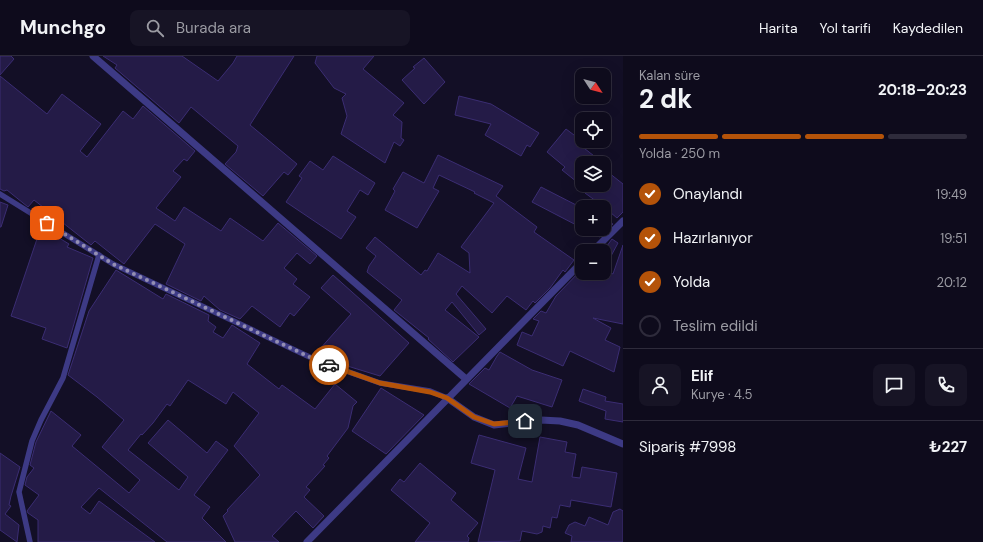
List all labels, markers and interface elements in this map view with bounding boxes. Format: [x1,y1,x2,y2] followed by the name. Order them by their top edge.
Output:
[130,10,410,46] search box
[20,15,106,40] text: Munchgo
[144,17,166,39] icon: search
[176,18,251,38] text: Burada ara
[759,19,798,37] text: Harita
[820,19,871,37] text: Yol tarifi
[893,19,963,37] text: Kaydedilen
[639,67,700,84] text: Kalan süre
[575,68,611,104] north arrow
[575,68,611,280] map controls
[878,80,967,100] text: 20:18–20:23
[639,82,692,116] text: 2 dk
[575,112,611,148] button: locate
[639,145,720,162] text: Yolda · 250 m
[575,156,611,192] button: layers
[639,183,661,205] icon: check
[673,184,742,204] text: Onaylandı
[936,186,967,203] text: 19:49
[575,200,611,236] button: +
[30,206,64,240] pin
[36,212,58,234] icon: bag
[639,227,661,249] icon: check
[673,228,753,248] text: Hazırlanıyor
[940,230,967,247] text: 19:51
[575,244,611,280] button: −
[639,271,661,293] icon: check
[673,272,710,292] text: Yolda
[937,274,967,291] text: 20:12
[673,316,758,336] text: Teslim edildi
[309,345,349,385] courier
[318,354,340,376] icon: car
[639,364,681,406] button: person
[873,364,915,406] button: chat
[925,364,967,406] button: phone
[691,366,713,386] text: Elif
[691,386,753,403] text: Kurye · 4.5
[508,404,542,438] pin
[514,410,536,432] icon: home
[639,437,736,457] text: Sipariş #7998
[929,437,967,457] text: ₺227

